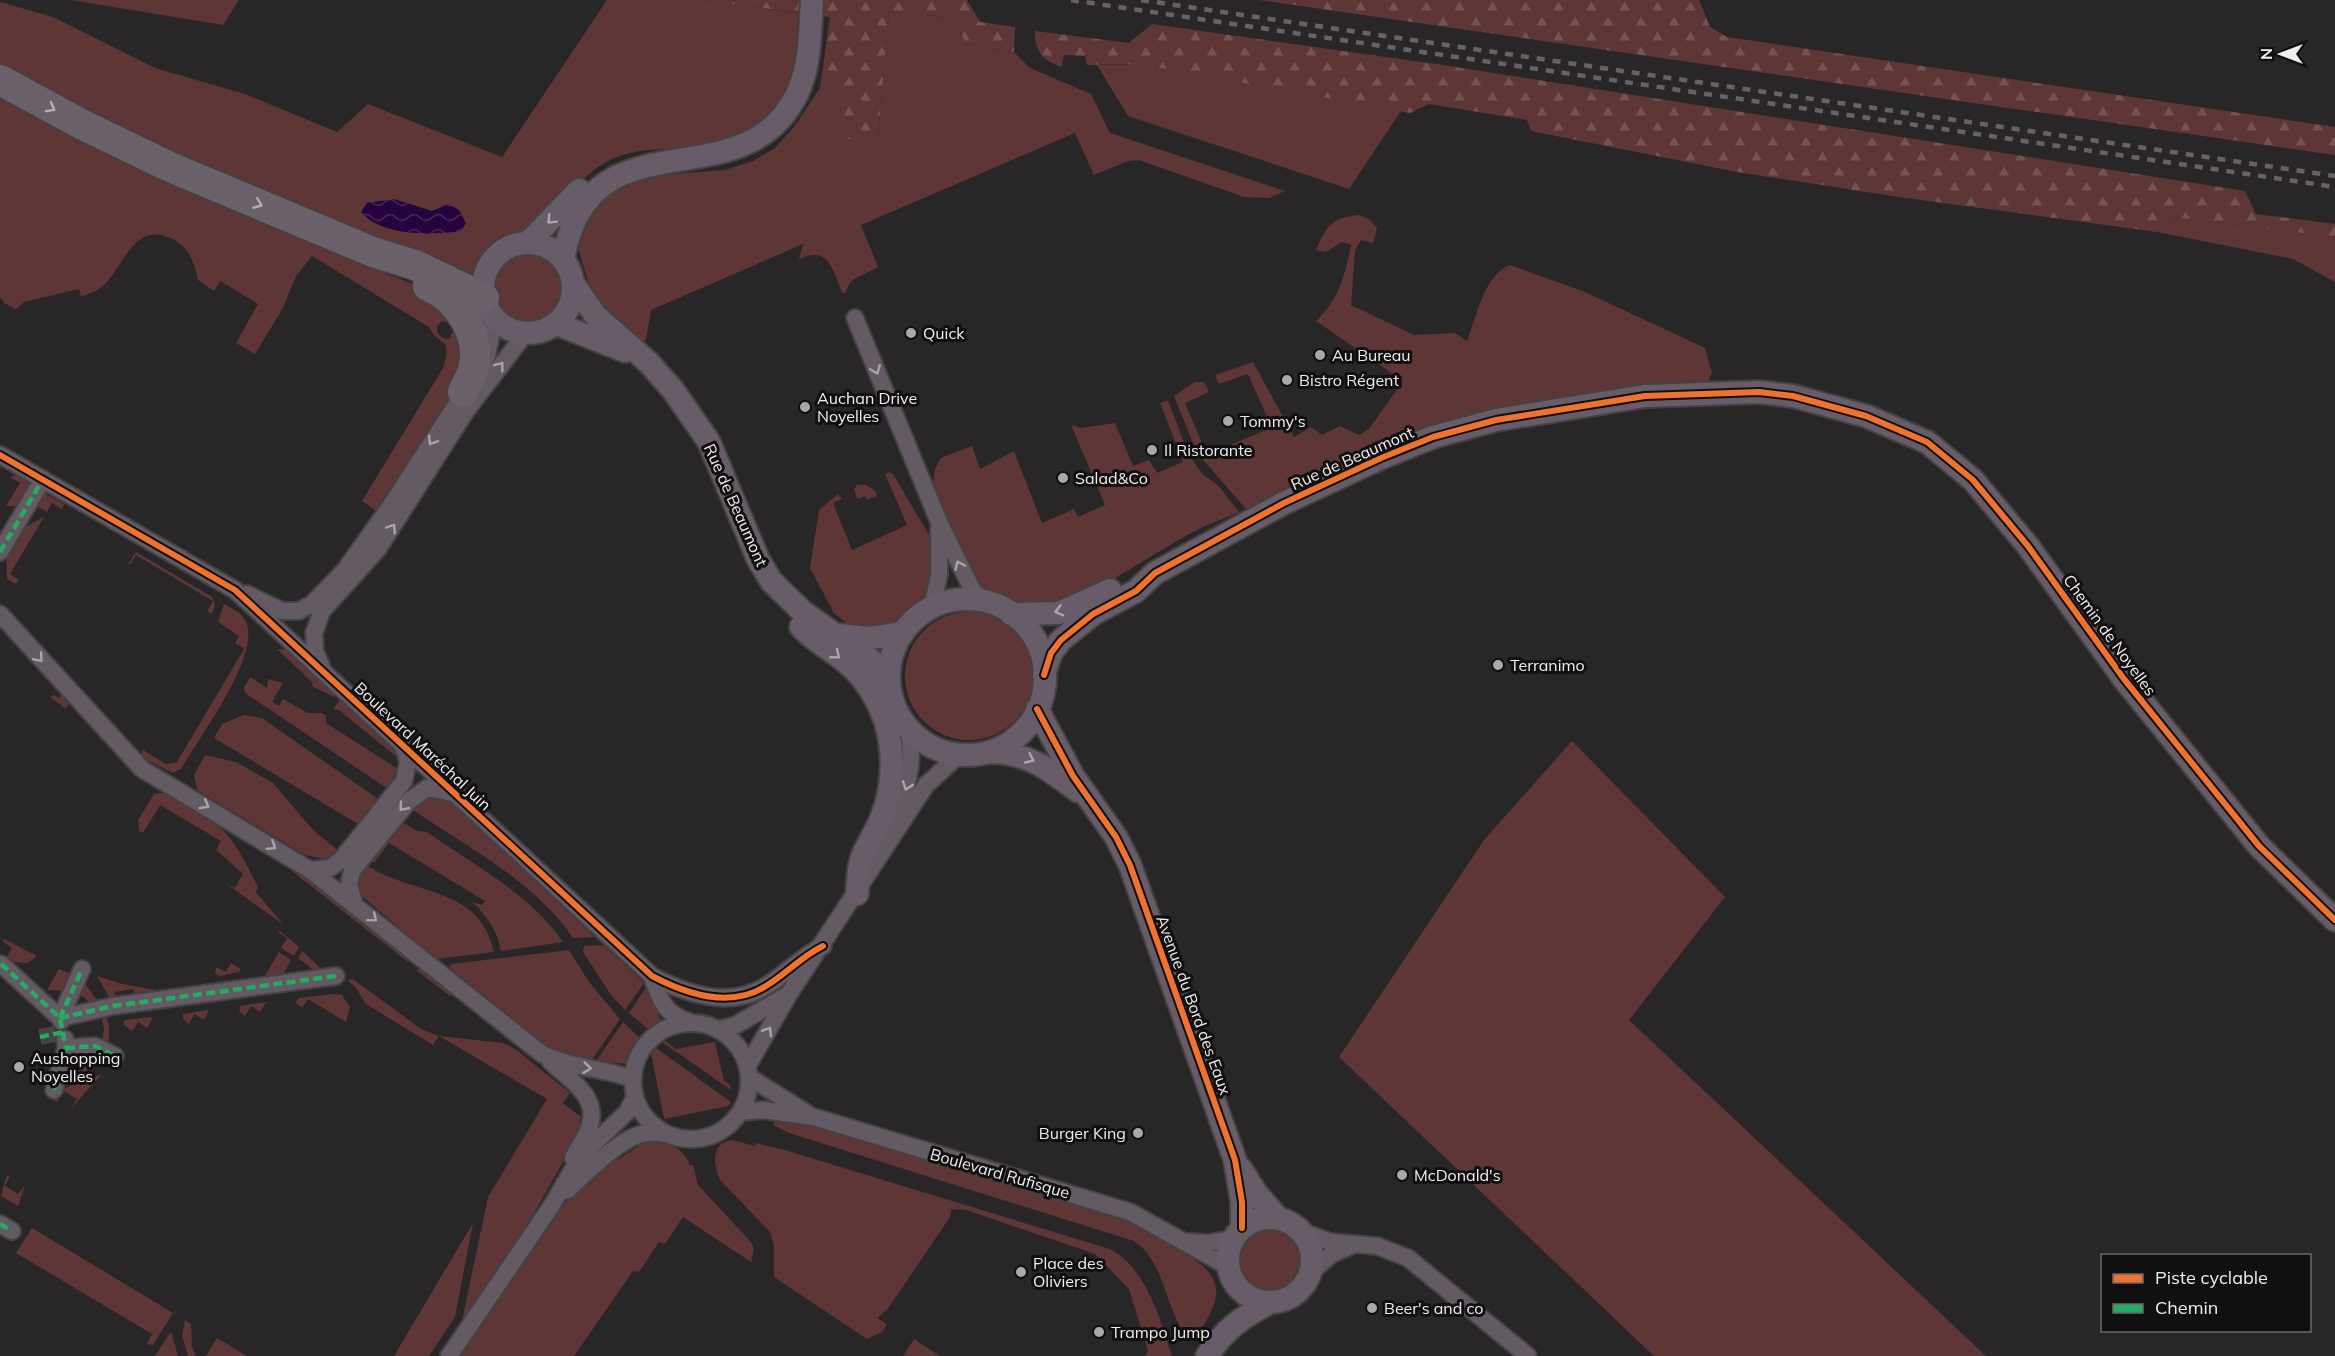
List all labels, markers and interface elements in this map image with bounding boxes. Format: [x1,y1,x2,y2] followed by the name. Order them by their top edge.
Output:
[2251,24,2311,84] north arrow
[2256,48,2276,60] text: N
[45,101,55,112] one-way arrow
[252,197,263,209] one-way arrow
[547,213,558,223] one-way arrow
[923,323,965,343] place label: Quick
[904,326,918,340] marker: Quick
[1332,345,1411,365] place label: Au Bureau
[1313,348,1327,362] marker: Au Bureau
[493,362,504,373] one-way arrow
[869,364,881,375] one-way arrow
[1299,370,1399,390] place label: Bistro Régent
[1280,373,1294,387] marker: Bistro Régent
[817,388,917,426] place label: Auchan Drive Noyelles
[798,400,812,414] marker: Auchan Drive Noyelles
[1240,411,1306,431] place label: Tommy's
[1221,414,1235,428] marker: Tommy's
[1288,422,1417,494] street label: Rue de Beaumont
[427,435,439,445] one-way arrow
[1164,440,1252,460] place label: Il Ristorante
[700,441,772,570] street label: Rue de Beaumont
[1145,443,1159,457] marker: Il Ristorante
[1075,468,1148,488] place label: Salad&Co
[1056,471,1070,485] marker: Salad&Co
[385,524,396,535] one-way arrow
[954,560,966,571] one-way arrow
[2059,570,2161,700] street label: Chemin de Noyelles
[1054,604,1064,617] one-way arrow
[829,647,840,658] one-way arrow
[32,651,43,662] one-way arrow
[1510,655,1585,675] place label: Terranimo
[1491,658,1505,672] marker: Terranimo
[351,678,495,814] street label: Boulevard Maréchal Juin
[1024,752,1035,764] one-way arrow
[902,780,914,791] one-way arrow
[199,798,209,810] one-way arrow
[400,800,411,811] one-way arrow
[266,838,276,850] one-way arrow
[366,911,377,922] one-way arrow
[1152,913,1236,1098] street label: Avenue du Bord des Eaux
[761,1027,773,1037] one-way arrow
[31,1048,120,1086] place label: Aushopping Noyelles
[12,1060,26,1074] marker: Aushopping Noyelles
[583,1061,592,1074] one-way arrow
[1039,1123,1126,1143] place label: Burger King
[1131,1126,1145,1140] marker: Burger King
[928,1144,1072,1202] street label: Boulevard Rufisque
[1414,1165,1501,1185] place label: McDonald's
[1395,1168,1409,1182] marker: McDonald's
[1033,1253,1104,1291] place label: Place des Oliviers
[2101,1254,2311,1332] legend
[1014,1265,1028,1279] marker: Place des Oliviers
[2155,1266,2268,1289] text: Piste cyclable
[2155,1296,2218,1319] text: Chemin
[1384,1298,1483,1318] place label: Beer's and co
[1365,1301,1379,1315] marker: Beer's and co
[1111,1322,1210,1342] place label: Trampo Jump
[1092,1325,1106,1339] marker: Trampo Jump

